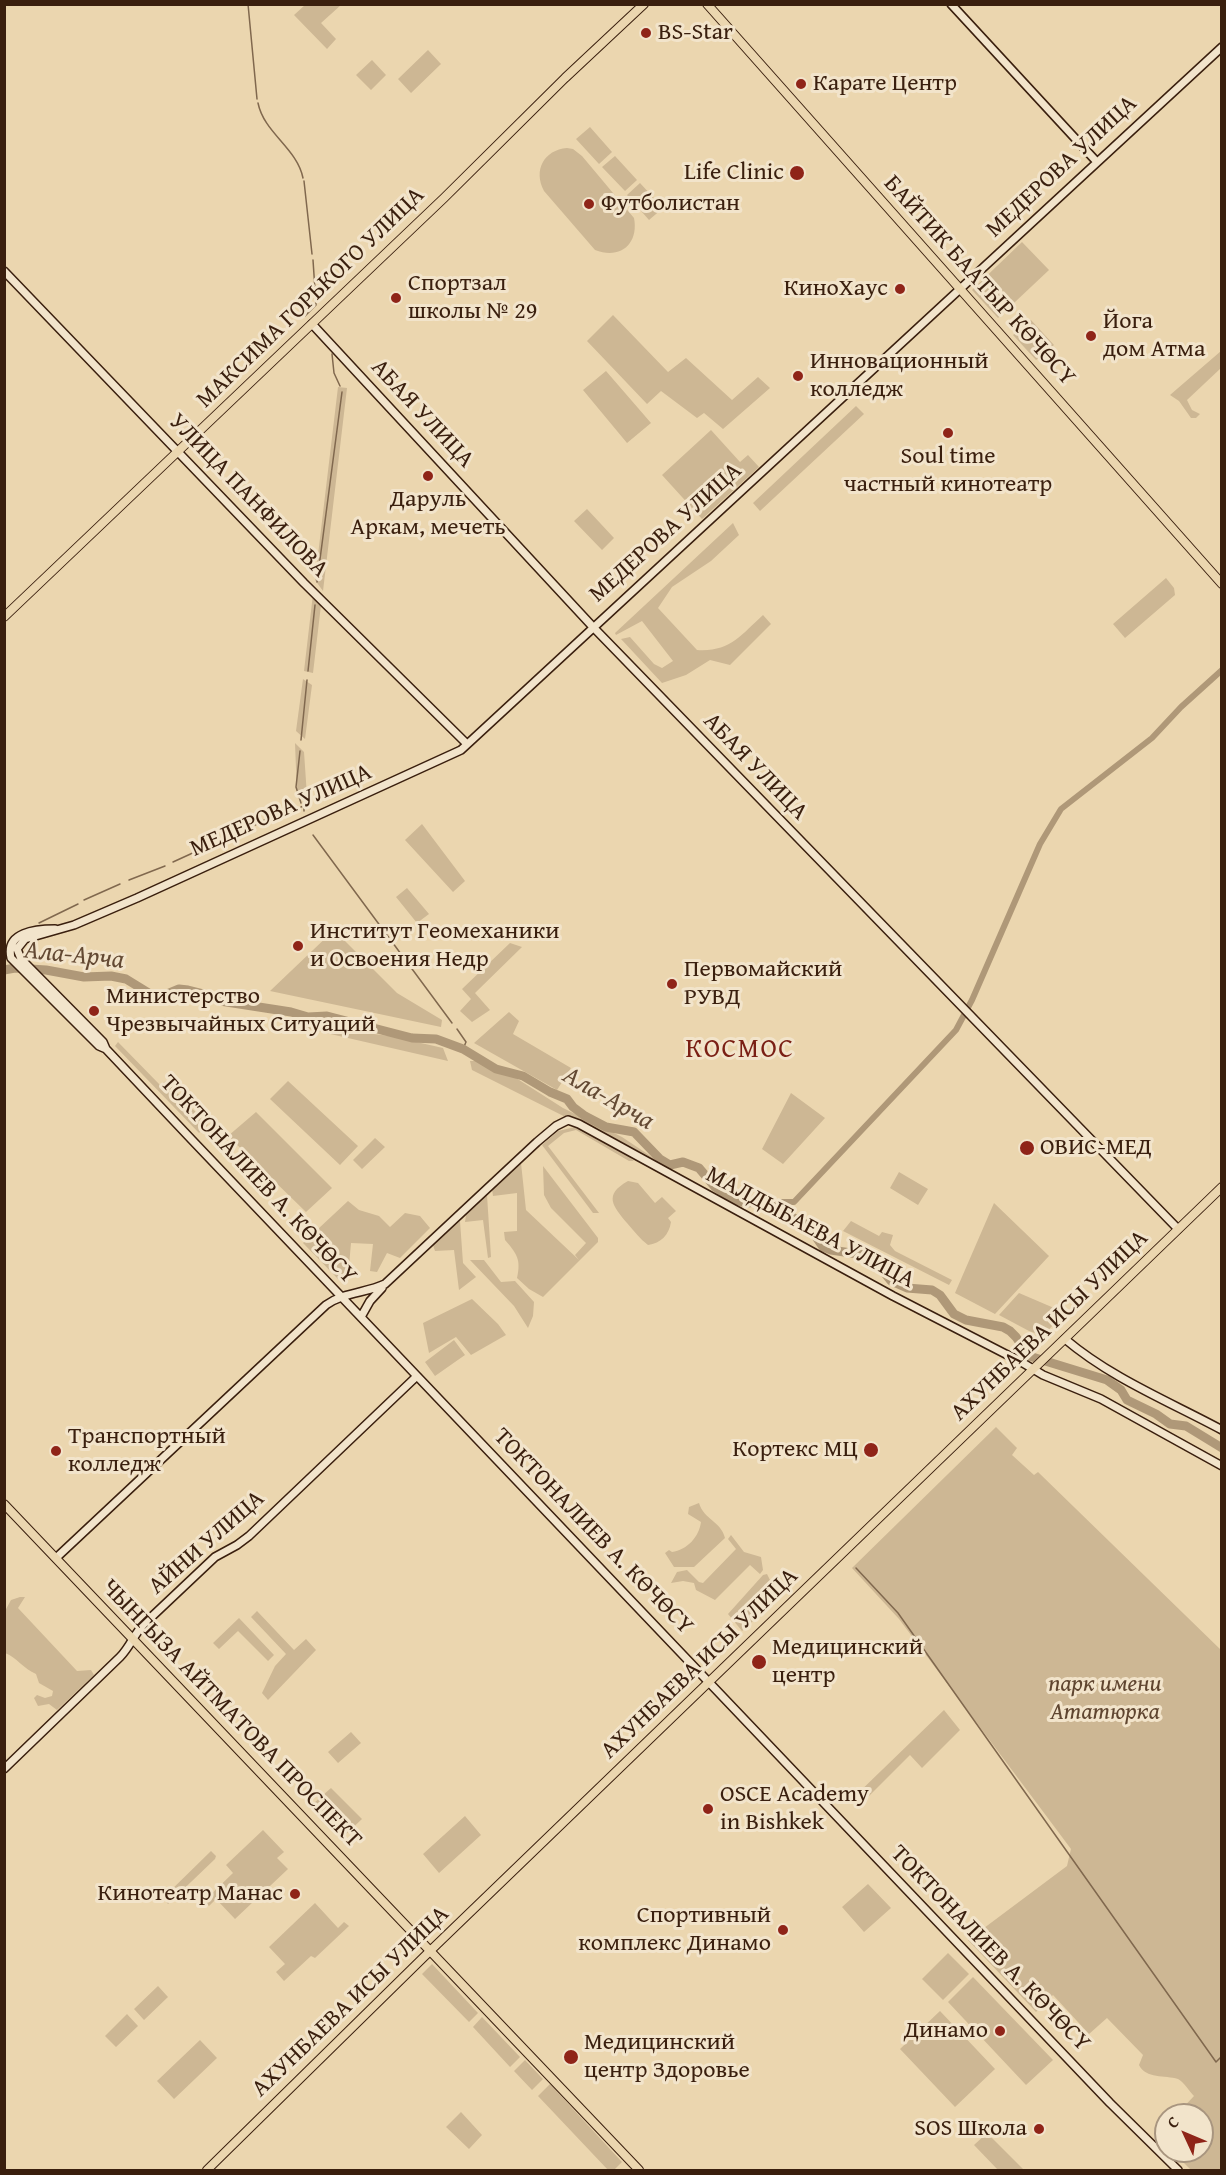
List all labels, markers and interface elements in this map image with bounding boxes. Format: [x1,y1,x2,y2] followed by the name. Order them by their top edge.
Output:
[658,19,733,47] place label: BS-Star
[639,26,653,40] marker: BS-Star
[813,70,957,98] place label: Карате Центр
[794,77,808,91] marker: Карате Центр
[981,90,1143,244] street label: МЕДЕРОВА УЛИЦА
[684,159,784,187] place label: Life Clinic
[788,164,806,182] marker: Life Clinic
[877,170,1081,392] street label: БАЙТИК БААТЫР КӨЧӨСҮ
[191,182,431,414] street label: МАКСИМА ГОРЬКОГО УЛИЦА
[601,190,740,218] place label: Футболистан
[582,197,596,211] marker: Футболистан
[408,270,537,326] place label: Спортзал школы № 29
[784,275,888,303] place label: КиноХаус
[893,282,907,296] marker: КиноХаус
[389,291,403,305] marker: Спортзал школы № 29
[1103,308,1205,364] place label: Йога дом Атма
[1084,329,1098,343] marker: Йога дом Атма
[810,348,988,404] place label: Инновационный колледж
[364,354,480,474] street label: АБАЯ УЛИЦА
[791,369,805,383] marker: Инновационный колледж
[162,408,334,584] street label: УЛИЦА ПАНФИЛОВА
[941,426,955,440] marker: Soul time частный кинотеатр
[844,443,1052,499] place label: Soul time частный кинотеатр
[584,457,748,609] street label: МЕДЕРОВА УЛИЦА
[421,469,435,483] marker: Даруль Аркам, мечеть
[350,486,506,542] place label: Даруль Аркам, мечеть
[697,707,813,827] street label: АБАЯ УЛИЦА
[186,758,376,864] street label: МЕДЕРОВА УЛИЦА
[310,918,560,974] place label: Институт Геомеханики и Освоения Недр
[23,935,125,977] water label: Ала-Арча
[291,939,305,953] marker: Институт Геомеханики и Освоения Недр
[684,956,842,1012] place label: Первомайский РУВД
[665,977,679,991] marker: Первомайский РУВД
[106,983,375,1039] place label: Министерство Чрезвычайных Ситуаций
[87,1004,101,1018] marker: Министерство Чрезвычайных Ситуаций
[686,1034,794,1066] district label: КОСМОС
[557,1060,659,1138] water label: Ала-Арча
[154,1069,362,1291] street label: ТОКТОНАЛИЕВ А. КӨЧӨСҮ
[1040,1134,1152,1162] place label: ОВИС-МЕД
[1018,1139,1036,1157] marker: ОВИС-МЕД
[701,1161,919,1295] street label: МАЛДЫБАЕВА УЛИЦА
[945,1224,1155,1428] street label: АХУНБАЕВА ИСЫ УЛИЦА
[68,1423,226,1479] place label: Транспортный колледж
[487,1423,699,1641] street label: ТОКТОНАЛИЕВ А. КӨЧӨСҮ
[732,1436,858,1464] place label: Кортекс МЦ
[862,1441,880,1459] marker: Кортекс МЦ
[49,1444,63,1458] marker: Транспортный колледж
[143,1485,271,1601] street label: АЙНИ УЛИЦА
[595,1562,805,1766] street label: АХУНБАЕВА ИСЫ УЛИЦА
[95,1574,367,1854] street label: ЧЫНГЫЗА АЙТМАТОВА ПРОСПЕКТ
[772,1634,923,1690] place label: Медицинский центр
[750,1653,768,1671] marker: Медицинский центр
[1048,1671,1162,1727] park label: парк имени Ататюрка
[720,1781,869,1837] place label: OSCE Academy in Bishkek
[701,1802,715,1816] marker: OSCE Academy in Bishkek
[884,1840,1096,2058] street label: ТОКТОНАЛИЕВ А. КӨЧӨСҮ
[97,1880,283,1908] place label: Кинотеатр Манас
[288,1887,302,1901] marker: Кинотеатр Манас
[246,1900,456,2104] street label: АХУНБАЕВА ИСЫ УЛИЦА
[578,1902,771,1958] place label: Спортивный комплекс Динамо
[776,1923,790,1937] marker: Спортивный комплекс Динамо
[904,2017,988,2045] place label: Динамо
[993,2024,1007,2038] marker: Динамо
[584,2029,750,2085] place label: Медицинский центр Здоровье
[562,2048,580,2066] marker: Медицинский центр Здоровье
[1154,2103,1214,2163] north arrow
[1161,2110,1184,2133] text: С
[914,2115,1027,2143] place label: SOS Школа
[1032,2122,1046,2136] marker: SOS Школа

